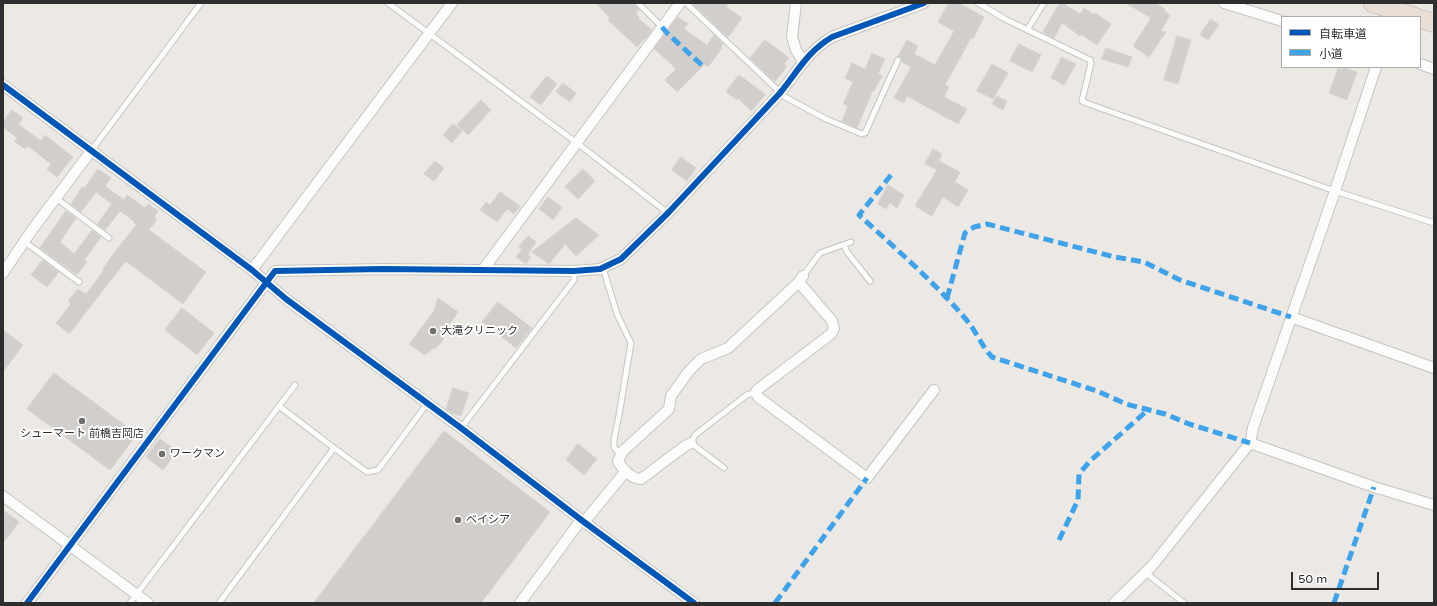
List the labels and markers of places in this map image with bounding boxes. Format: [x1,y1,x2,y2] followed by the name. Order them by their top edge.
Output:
[441,324,518,338] place label: 大滝クリニック
[428,326,438,336] marker: 大滝クリニック
[77,416,87,426] marker: シューマート 前橋吉岡店
[20,427,144,441] place label: シューマート 前橋吉岡店
[170,447,225,461] place label: ワークマン
[157,449,167,459] marker: ワークマン
[466,513,510,527] place label: ベイシア
[453,515,463,525] marker: ベイシア

